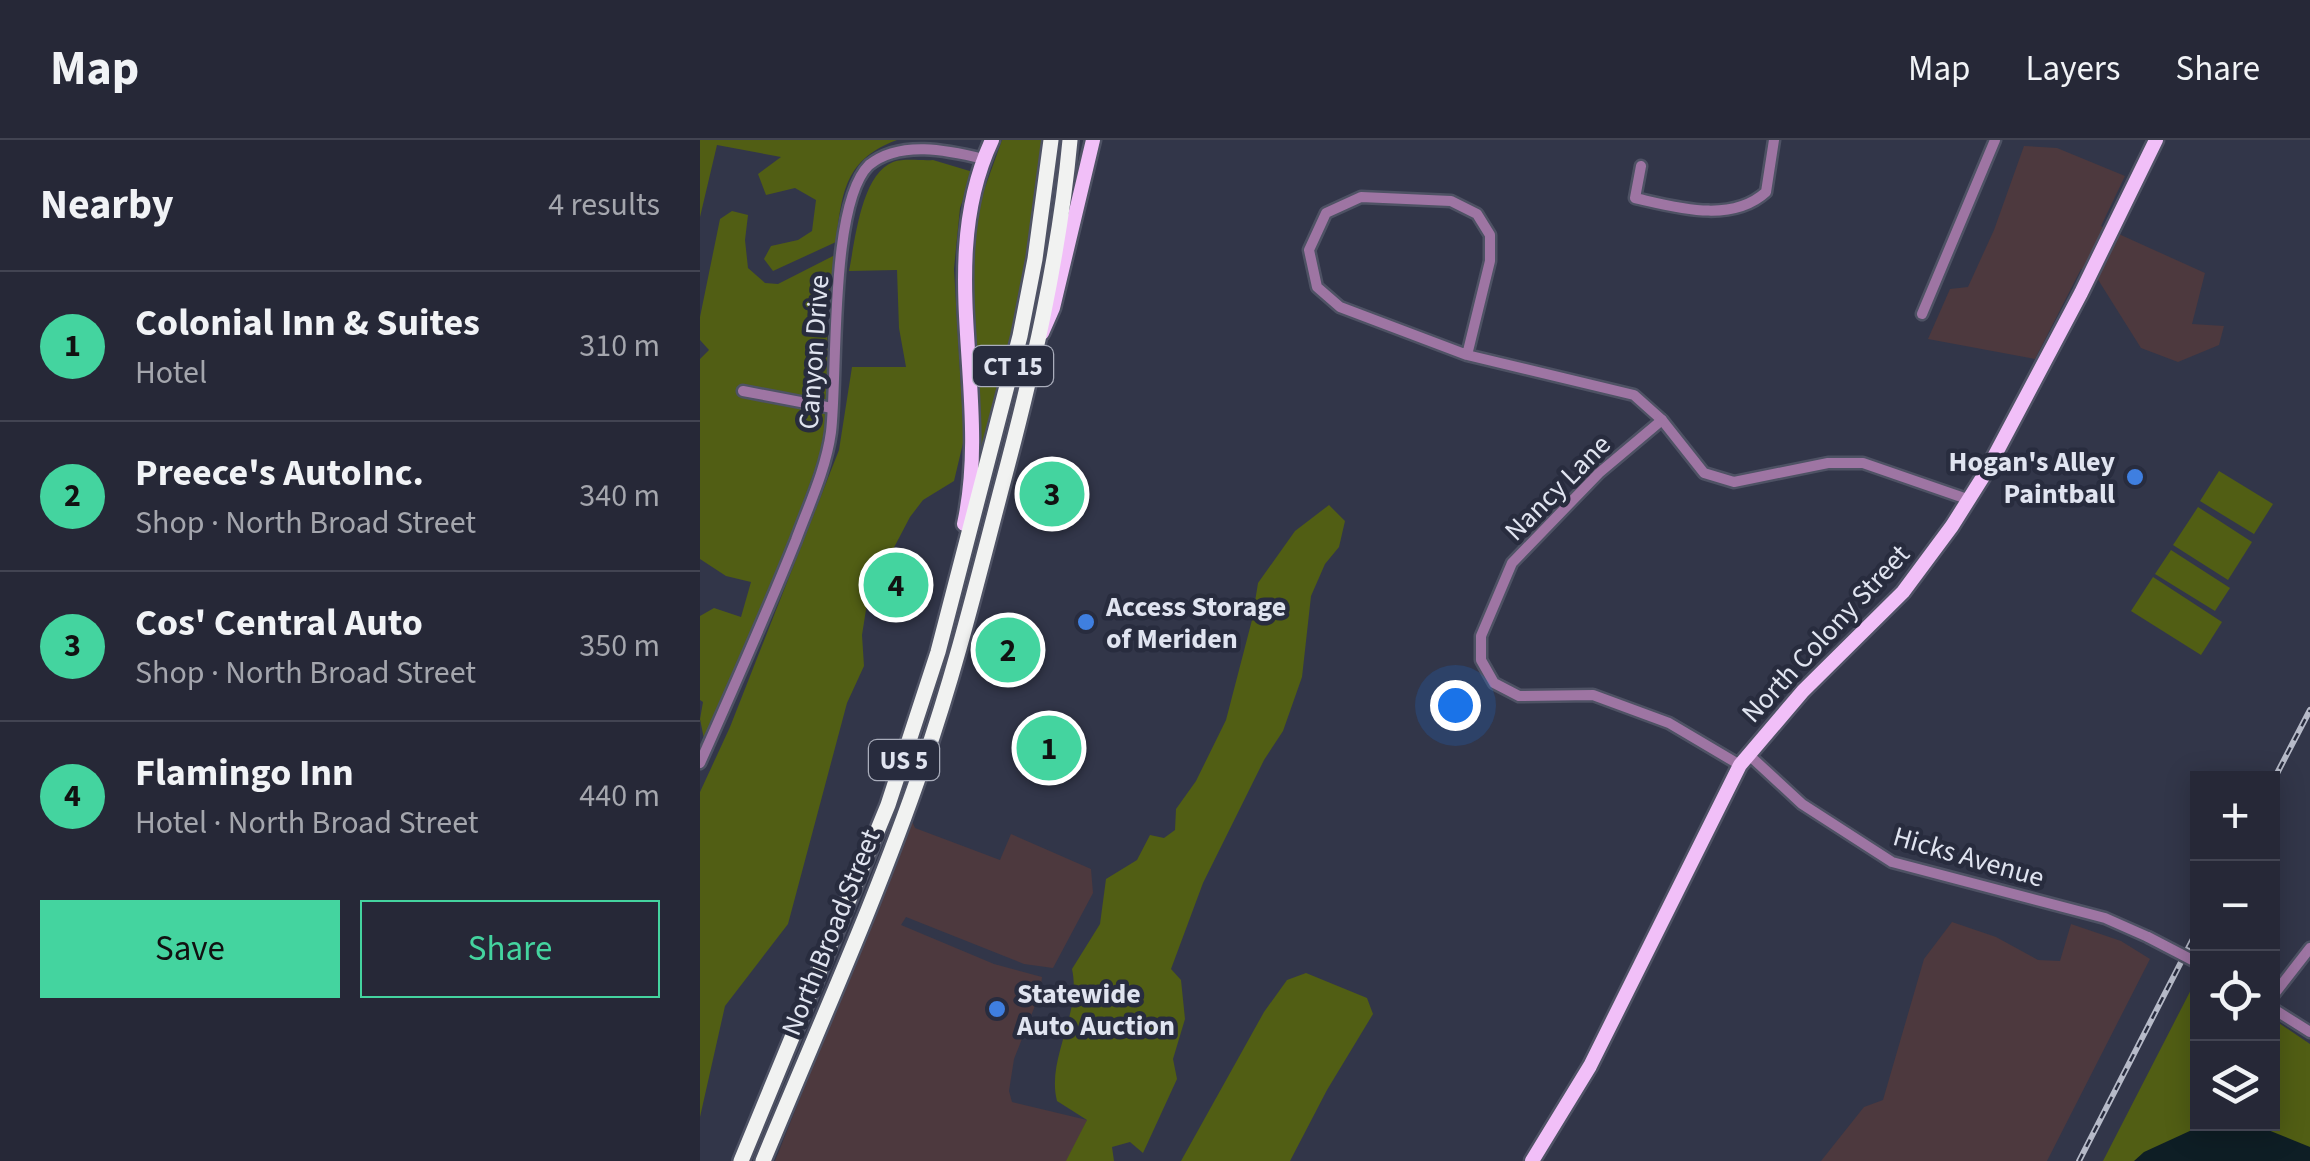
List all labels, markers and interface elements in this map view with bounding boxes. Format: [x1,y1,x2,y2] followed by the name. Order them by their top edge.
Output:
[50,35,139,103] text: Map
[1908,44,1971,94] text: Map
[2026,44,2120,94] text: Layers
[2175,44,2260,94] text: Share
[40,175,174,235] text: Nearby
[548,182,660,228] text: 4 results
[789,273,839,431] street label: Canyon Drive
[135,296,480,350] text: Colonial Inn & Suites
[64,323,81,369] text: 1
[579,323,660,369] text: 310 m
[973,346,1053,386] road number: CT 15
[135,350,207,396] text: Hotel
[1495,425,1620,550] street label: Nancy Lane
[1949,442,2115,514] place label: Hogan's Alley Paintball
[135,446,424,500] text: Preece's AutoInc.
[1020,456,1084,532] pin: 3
[2124,466,2146,488] marker: Hogan's Alley Paintball
[64,473,81,519] text: 2
[579,473,660,519] text: 340 m
[135,500,476,546] text: Shop · North Broad Street
[1732,535,1919,732] street label: North Colony Street
[864,548,928,622] pin: 4
[1105,587,1286,659] place label: Access Storage of Meriden
[135,596,423,650] text: Cos' Central Auto
[1075,611,1097,633] marker: Access Storage of Meriden
[976,612,1040,688] pin: 2
[64,623,81,669] text: 3
[579,623,660,669] text: 350 m
[135,650,476,696] text: Shop · North Broad Street
[1430,680,1481,731] your location
[1016,710,1082,786] pin: 1
[869,740,939,780] road number: US 5
[135,746,354,800] text: Flamingo Inn
[2190,771,2280,1131] map controls
[2190,771,2280,861] button: +
[64,773,81,819] text: 4
[579,773,660,819] text: 440 m
[135,800,479,846] text: Hotel · North Broad Street
[1889,816,2049,898] street label: Hicks Avenue
[771,823,891,1042] street label: North Broad Street
[2190,861,2280,951] button: −
[40,900,340,998] button: Save
[360,900,660,998] button: Share
[2190,951,2280,1041] button: locate
[1016,974,1175,1046] place label: Statewide Auto Auction
[986,998,1008,1020] marker: Statewide Auto Auction
[2190,1041,2280,1131] button: layers

